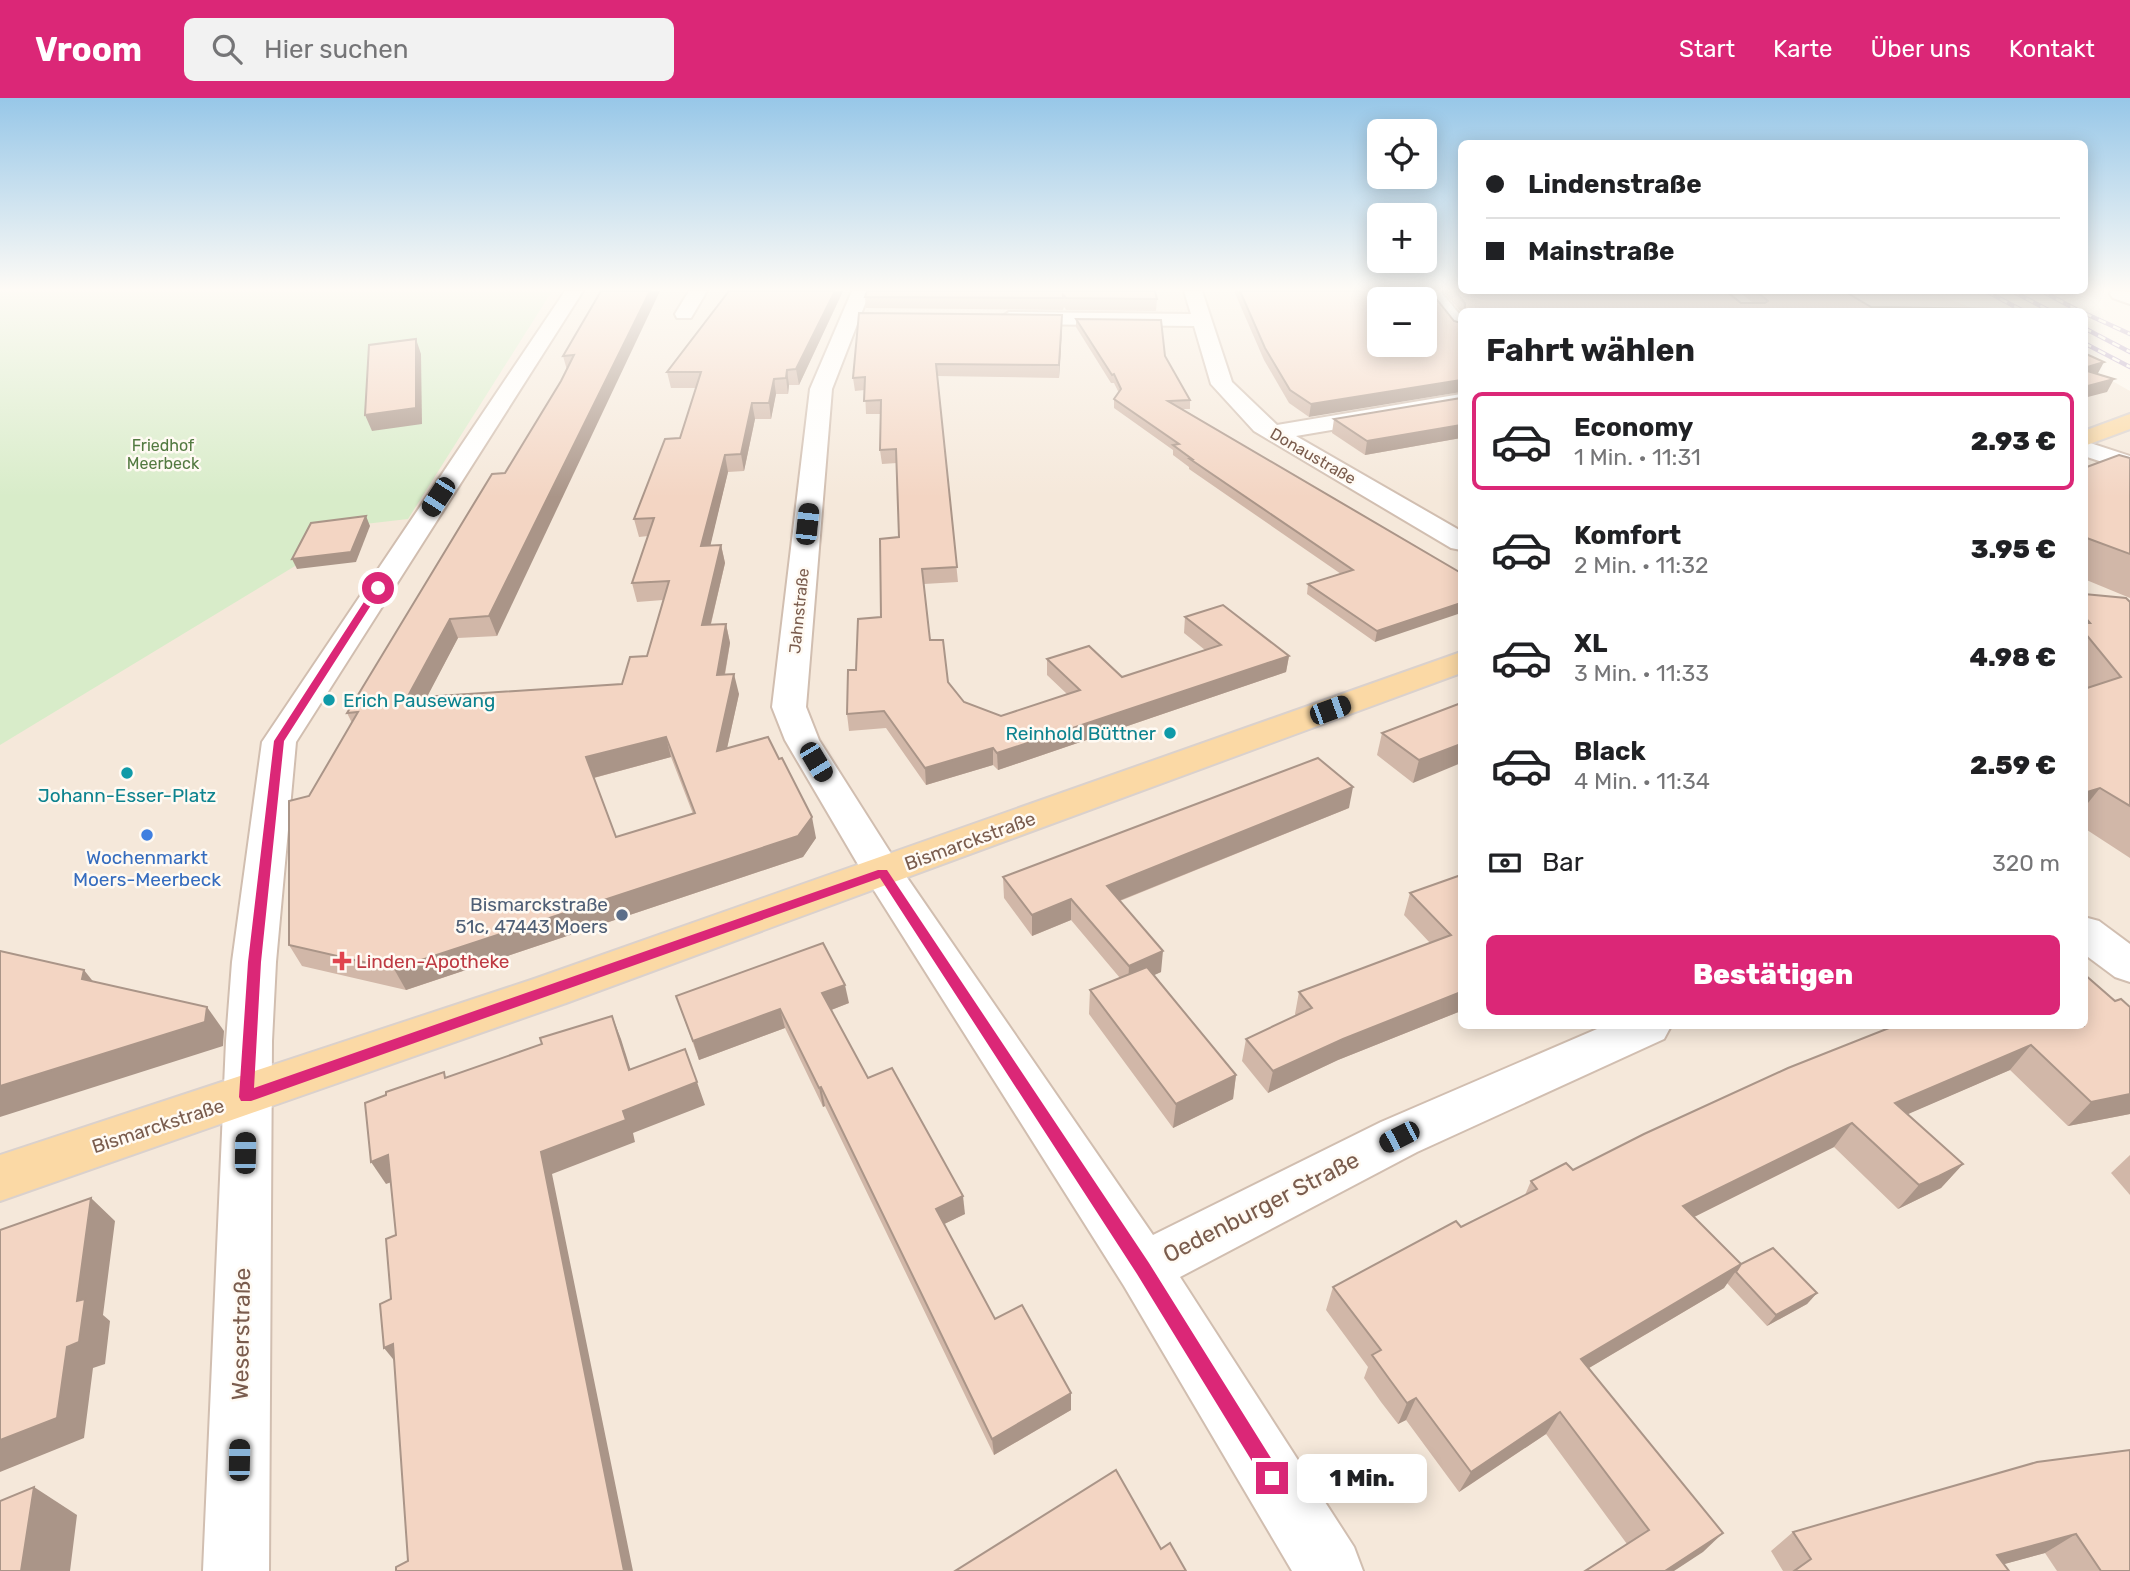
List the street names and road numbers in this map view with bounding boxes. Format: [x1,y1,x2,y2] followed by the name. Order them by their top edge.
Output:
[1267,424,1359,488] street label: Donaustraße
[785,567,813,655] street label: Jahnstraße
[901,807,1039,875] street label: Bismarckstraße
[89,1094,227,1158] street label: Bismarckstraße
[1158,1145,1364,1269] street label: Oedenburger Straße
[226,1267,256,1401] street label: Weserstraße

